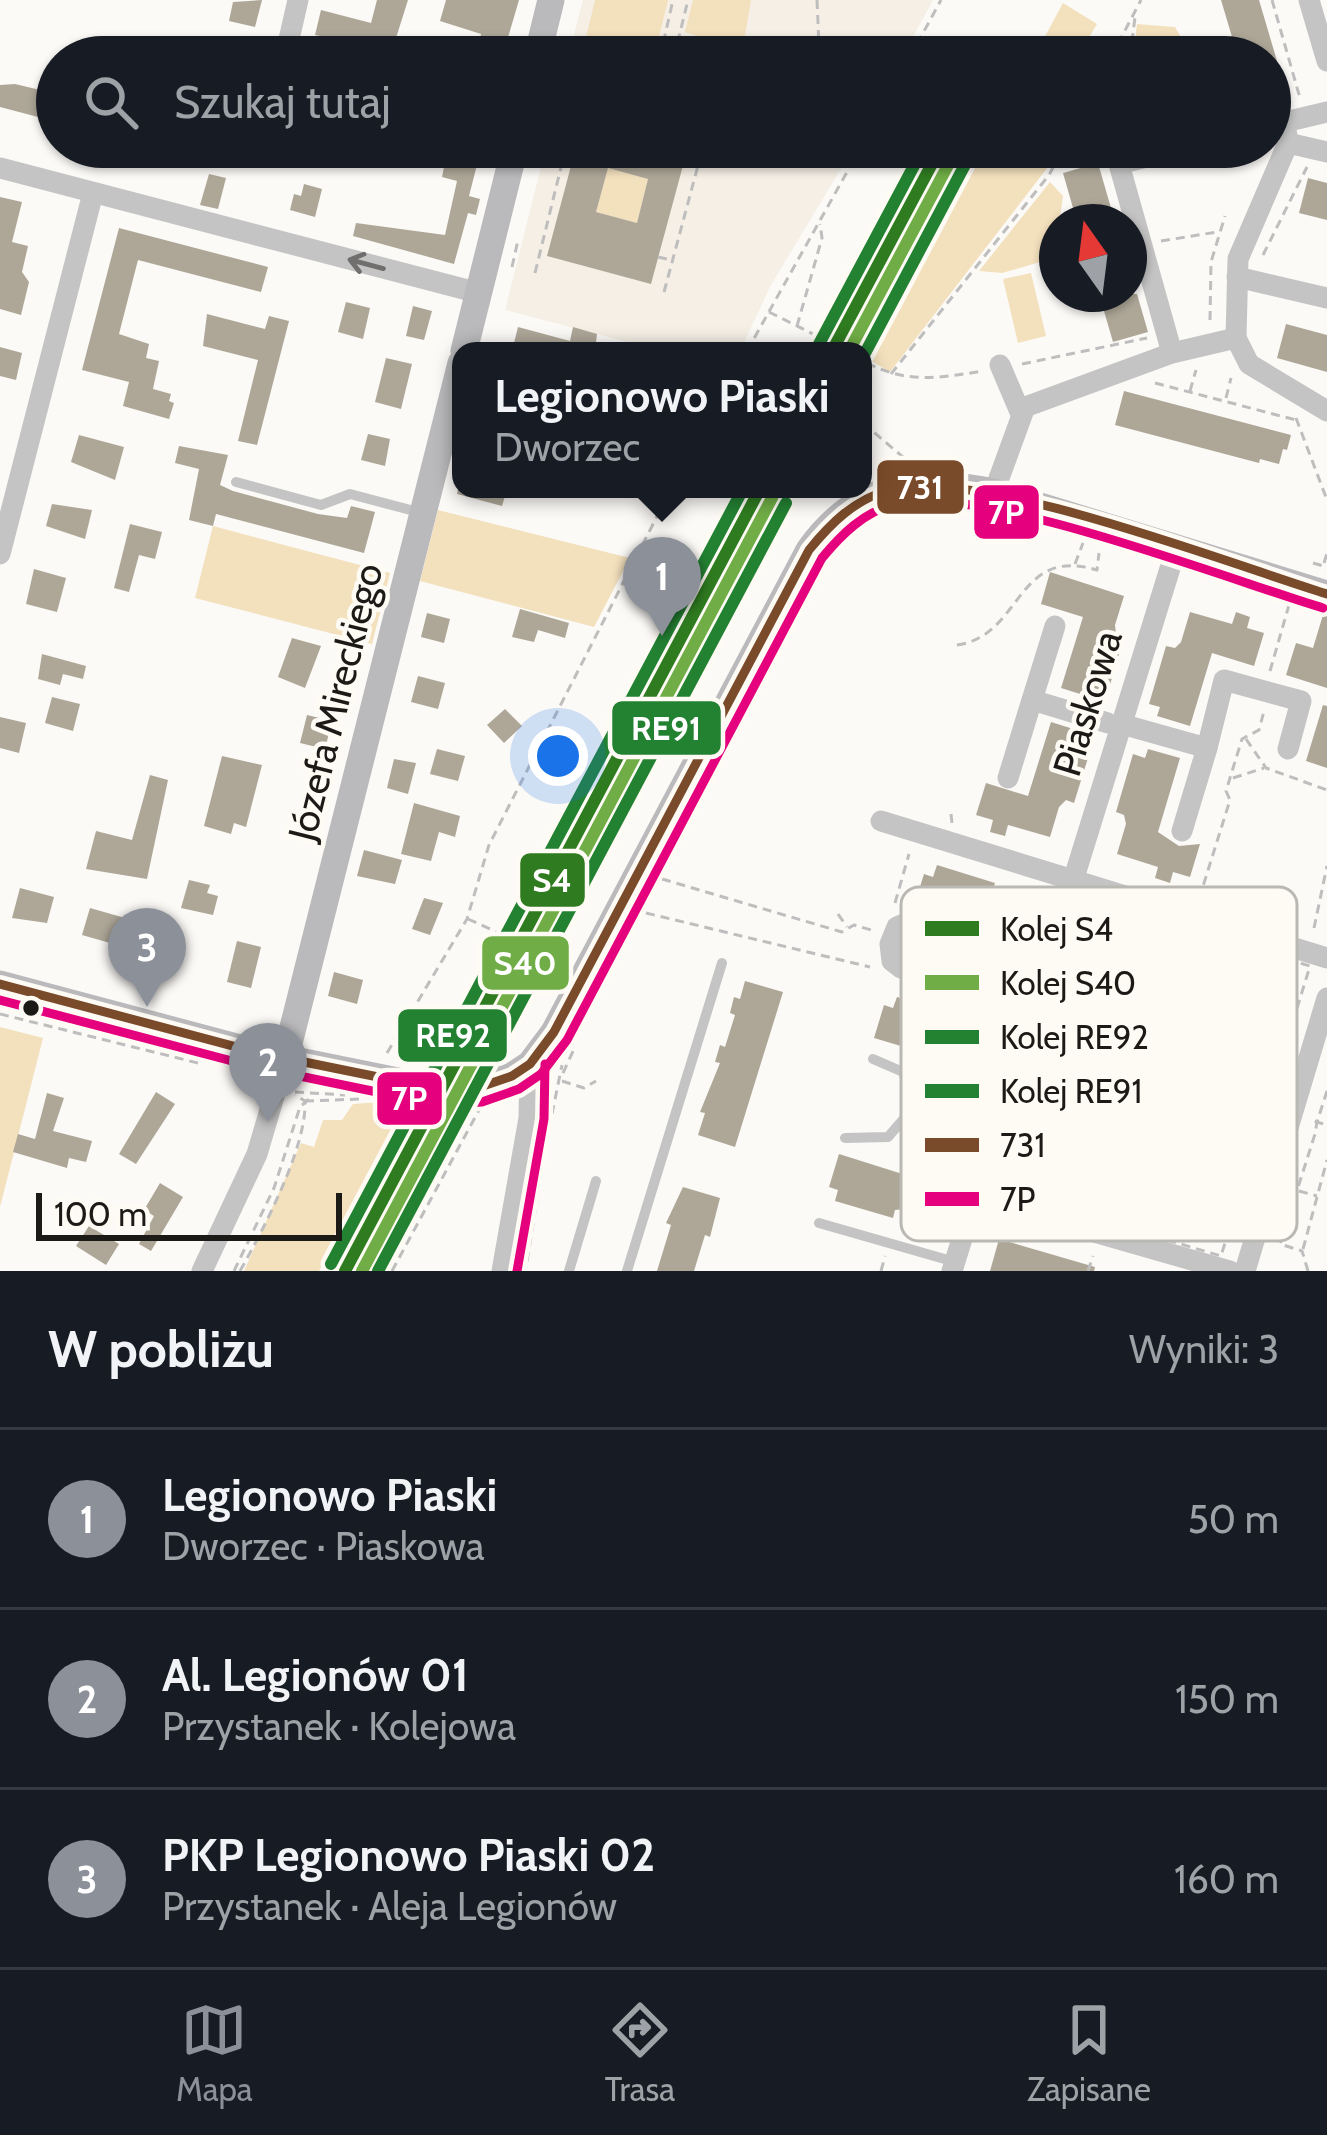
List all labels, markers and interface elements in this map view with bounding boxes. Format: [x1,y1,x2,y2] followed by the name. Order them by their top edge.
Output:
[36,36,1291,168] search box
[78,69,144,135] icon: search
[174,75,391,129] text: Szukaj tutaj
[1039,204,1147,312] north arrow
[347,251,385,273] one-way arrow
[452,342,872,498] popup
[494,369,830,423] text: Legionowo Piaski
[494,423,640,471] text: Dworzec
[875,458,966,516] line badge: 731
[897,467,943,507] text: 731
[972,483,1041,541] line badge: 7P
[988,492,1024,532] text: 7P
[623,537,701,636] pin: 1
[277,558,393,847] street label: Józefa Mireckiego
[1042,624,1132,782] street label: Piaskowa
[610,699,723,757] line badge: RE91
[631,708,701,748] text: RE91
[528,726,588,786] your location
[518,851,587,909] line badge: S4
[532,860,572,900] text: S4
[901,887,1297,1241] legend
[108,908,186,1007] pin: 3
[1000,909,1113,949] text: Kolej S4
[480,934,571,992] line badge: S40
[494,943,556,983] text: S40
[1000,963,1136,1003] text: Kolej S40
[20,997,42,1019] unlabelled marker
[396,1007,509,1064] line badge: RE92
[415,1015,491,1055] text: RE92
[1000,1017,1149,1057] text: Kolej RE92
[229,1023,307,1122] pin: 2
[375,1070,444,1127] line badge: 7P
[1000,1071,1142,1111] text: Kolej RE91
[391,1078,427,1118] text: 7P
[1000,1125,1045,1165] text: 731
[1000,1179,1036,1219] text: 7P
[36,1187,342,1240] scale bar
[54,1194,147,1234] text: 100 m
[48,1318,274,1380] text: W pobliżu
[1129,1325,1279,1373] text: Wyniki: 3
[162,1468,497,1522] text: Legionowo Piaski
[80,1495,94,1543] text: 1
[1188,1495,1279,1543] text: 50 m
[162,1522,485,1570] text: Dworzec · Piaskowa
[162,1648,469,1702] text: Al. Legionów 01
[77,1675,97,1723] text: 2
[1175,1675,1279,1723] text: 150 m
[162,1702,516,1750] text: Przystanek · Kolejowa
[162,1828,655,1882] text: PKP Legionowo Piaski 02
[76,1855,98,1903] text: 3
[1174,1855,1279,1903] text: 160 m
[162,1882,617,1930] text: Przystanek · Aleja Legionów
[176,1997,253,2109] tab: Mapa
[605,1997,675,2109] tab: Trasa
[1027,1997,1151,2109] tab: Zapisane

